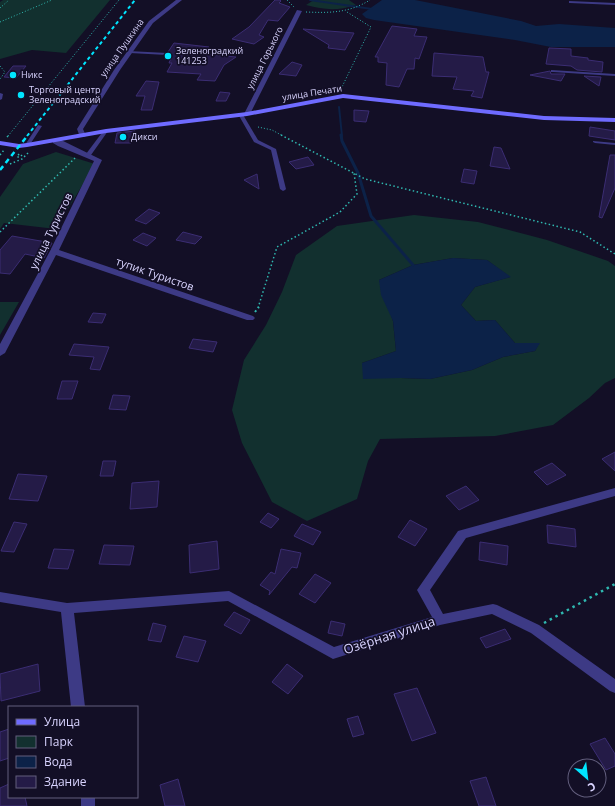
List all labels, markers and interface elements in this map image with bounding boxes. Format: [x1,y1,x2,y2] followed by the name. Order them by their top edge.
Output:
[97,16,147,79] street label: улица Пушкина
[243,24,286,91] street label: улица Горького
[176,44,243,67] place label: Зеленоградкий 141253
[163,51,173,61] marker: Зеленоградкий 141253
[21,68,43,81] place label: Никс
[8,70,18,80] marker: Никс
[281,81,343,104] street label: улица Печати
[29,83,101,106] place label: Торговый центр Зеленоградский
[16,90,26,100] marker: Торговый центр Зеленоградский
[131,130,158,143] place label: Дикси
[118,132,128,142] marker: Дикси
[26,190,76,272] street label: улица Туристов
[114,253,196,294] street label: тупик Туристов
[341,612,437,658] street label: Озёрная улица
[8,706,138,798] legend
[44,713,80,730] text: Улица
[44,733,74,750] text: Парк
[44,753,73,770] text: Вода
[567,758,607,798] north arrow
[44,773,87,790] text: Здание
[585,779,599,796] text: С

